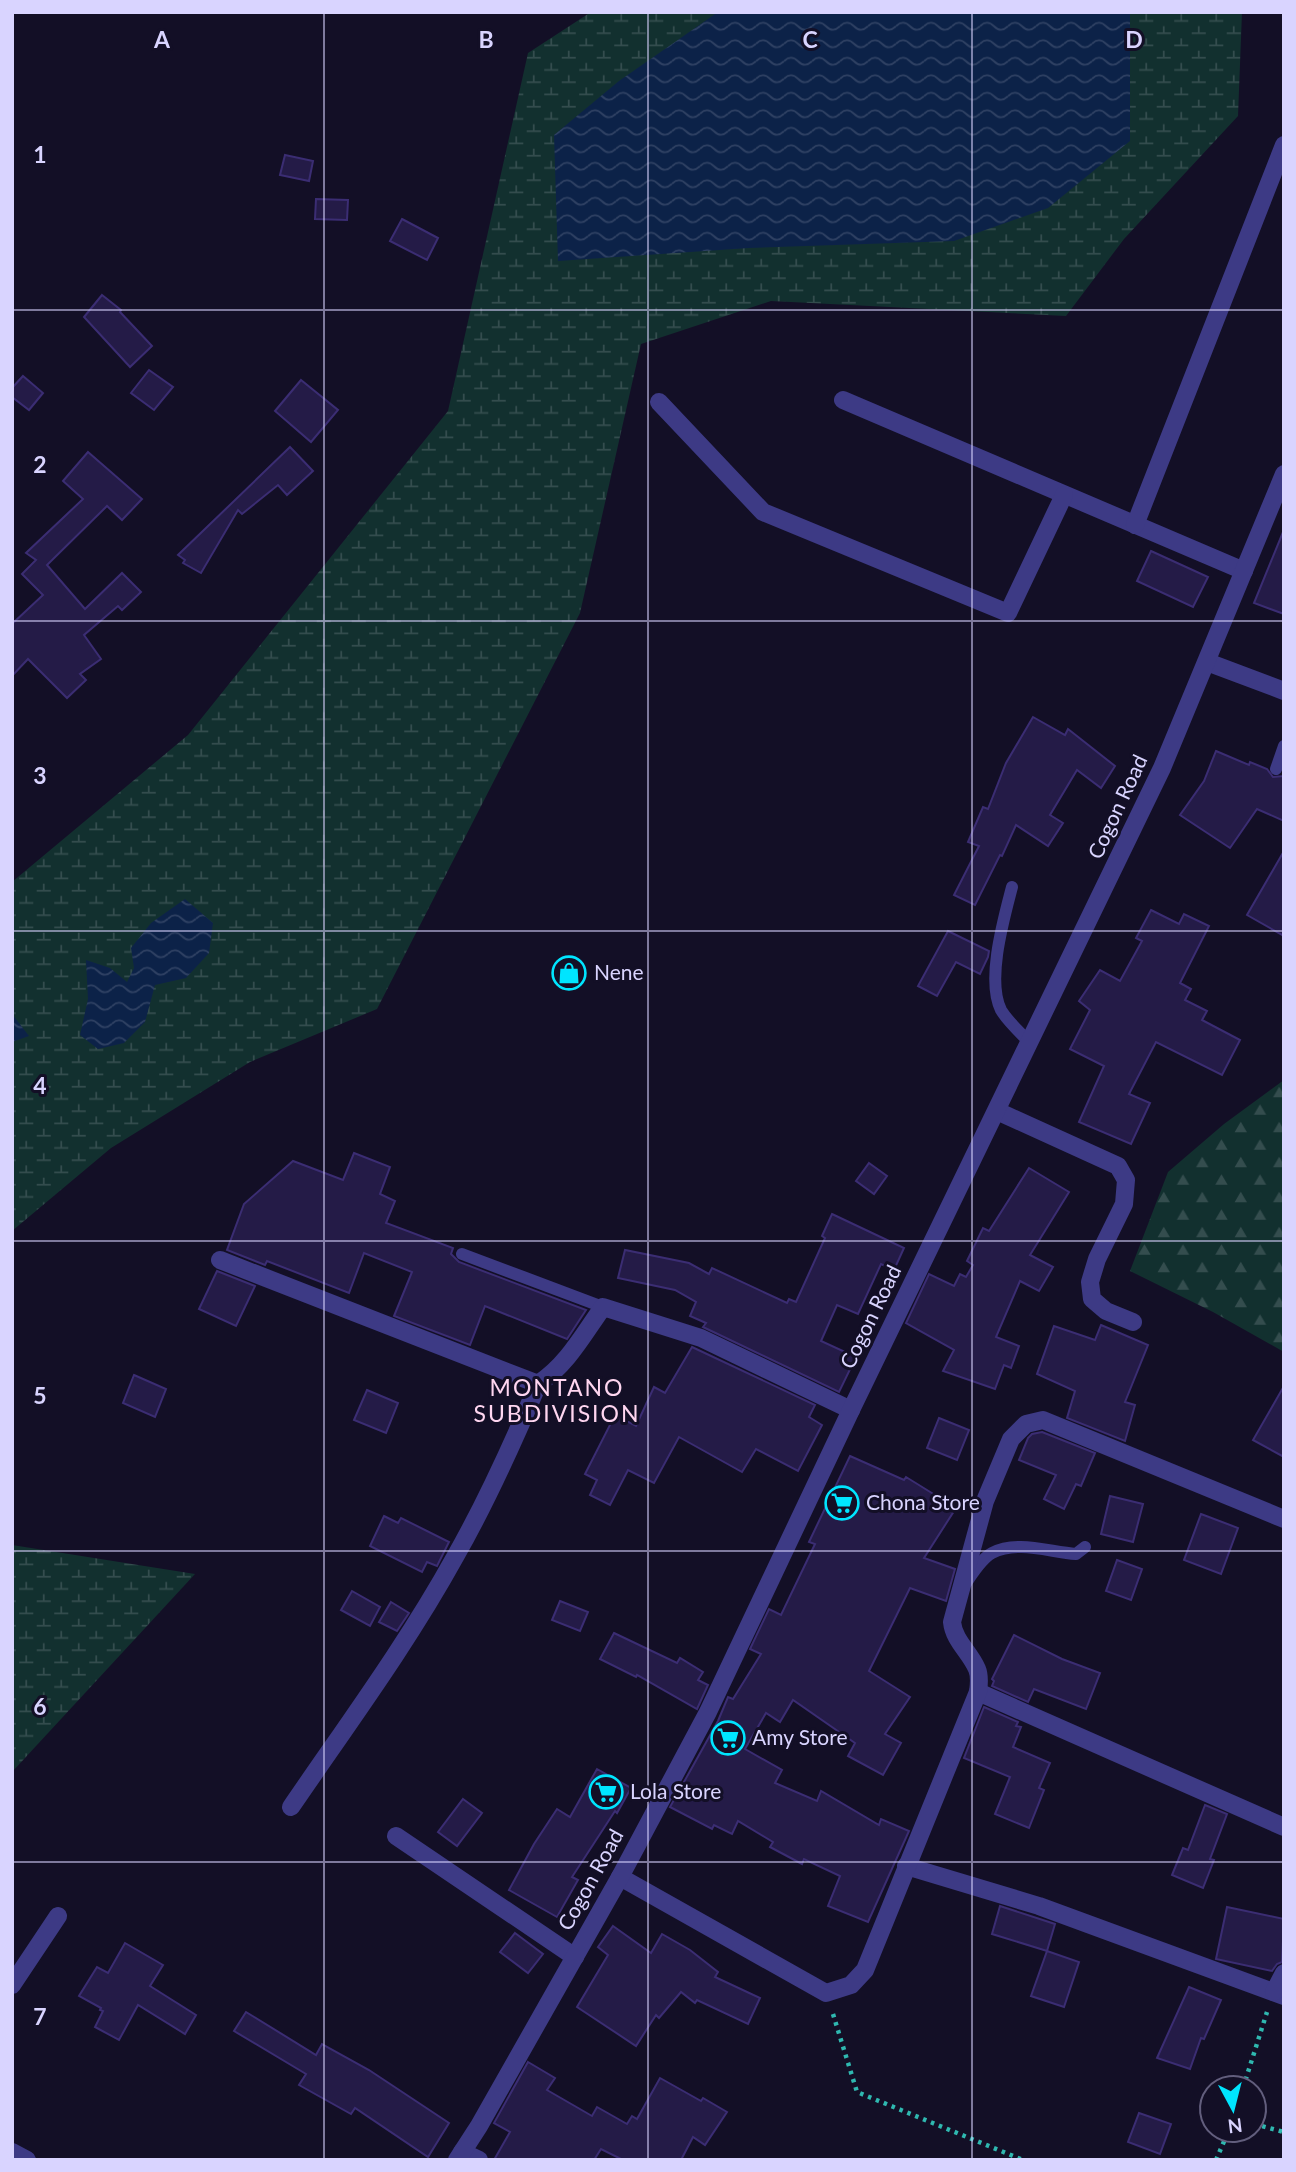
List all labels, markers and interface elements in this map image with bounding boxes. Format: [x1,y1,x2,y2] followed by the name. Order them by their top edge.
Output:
[153,25,171,53] text: A
[478,25,494,53] text: B
[802,25,818,53] text: C
[1125,25,1143,53] text: D
[33,140,47,168] text: 1
[33,450,47,478] text: 2
[1082,750,1152,862] street label: Cogon Road
[33,761,47,789] text: 3
[550,954,588,992] shop icon: Nene
[594,959,644,984] place label: Nene
[33,1071,47,1099] text: 4
[834,1261,905,1372] street label: Cogon Road
[473,1373,641,1427] district label: MONTANO SUBDIVISION
[33,1381,47,1409] text: 5
[823,1484,861,1522] supermarket icon: Chona Store
[866,1489,980,1514] place label: Chona Store
[33,1692,47,1720] text: 6
[709,1719,747,1757] supermarket icon: Amy Store
[752,1724,847,1749] place label: Amy Store
[587,1773,625,1811] supermarket icon: Lola Store
[630,1778,721,1803] place label: Lola Store
[552,1824,628,1934] street label: Cogon Road
[33,2002,47,2030] text: 7
[1198,2074,1268,2144] north arrow
[1226,2114,1244,2139] text: N

